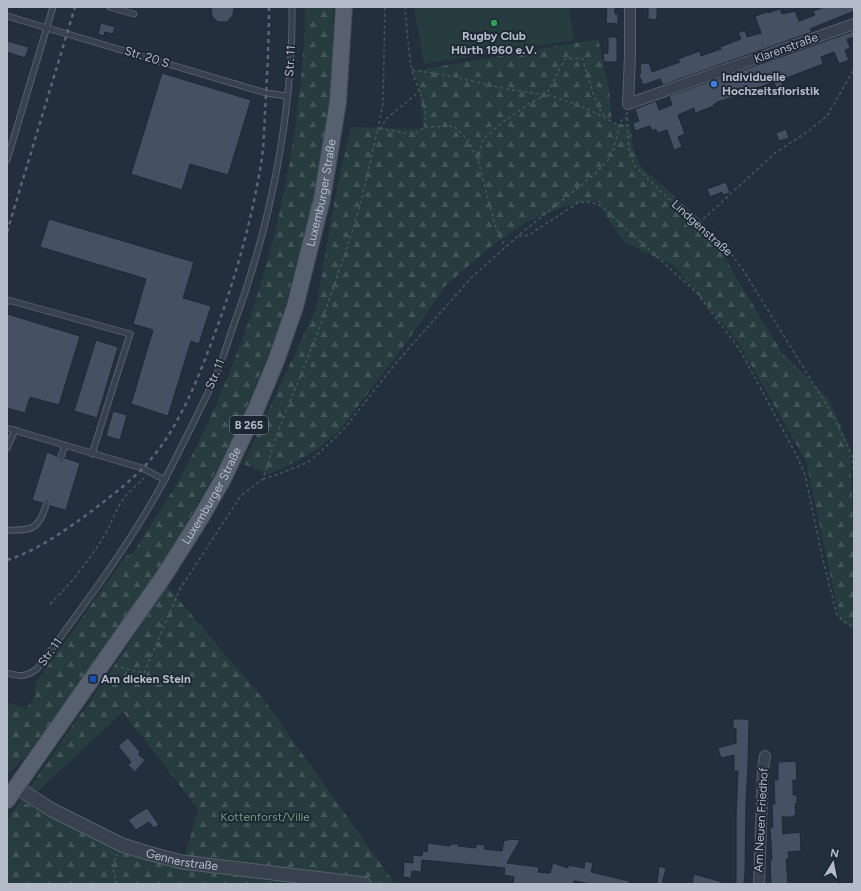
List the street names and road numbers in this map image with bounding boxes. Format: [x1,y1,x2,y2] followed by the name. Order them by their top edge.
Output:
[752,30,820,66] street label: Klarenstraße
[123,44,171,70] street label: Str. 20 S
[282,45,298,77] street label: Str. 11
[303,138,339,248] street label: Luxemburger Straße
[669,197,736,259] street label: Lindgenstraße
[202,357,228,391] street label: Str. 11
[230,416,268,434] road number: B 265
[179,444,244,547] street label: Luxemburger Straße
[35,635,65,669] street label: Str. 11
[751,767,771,873] street label: Am Neuen Friedhof
[144,846,219,873] street label: Gennerstraße

